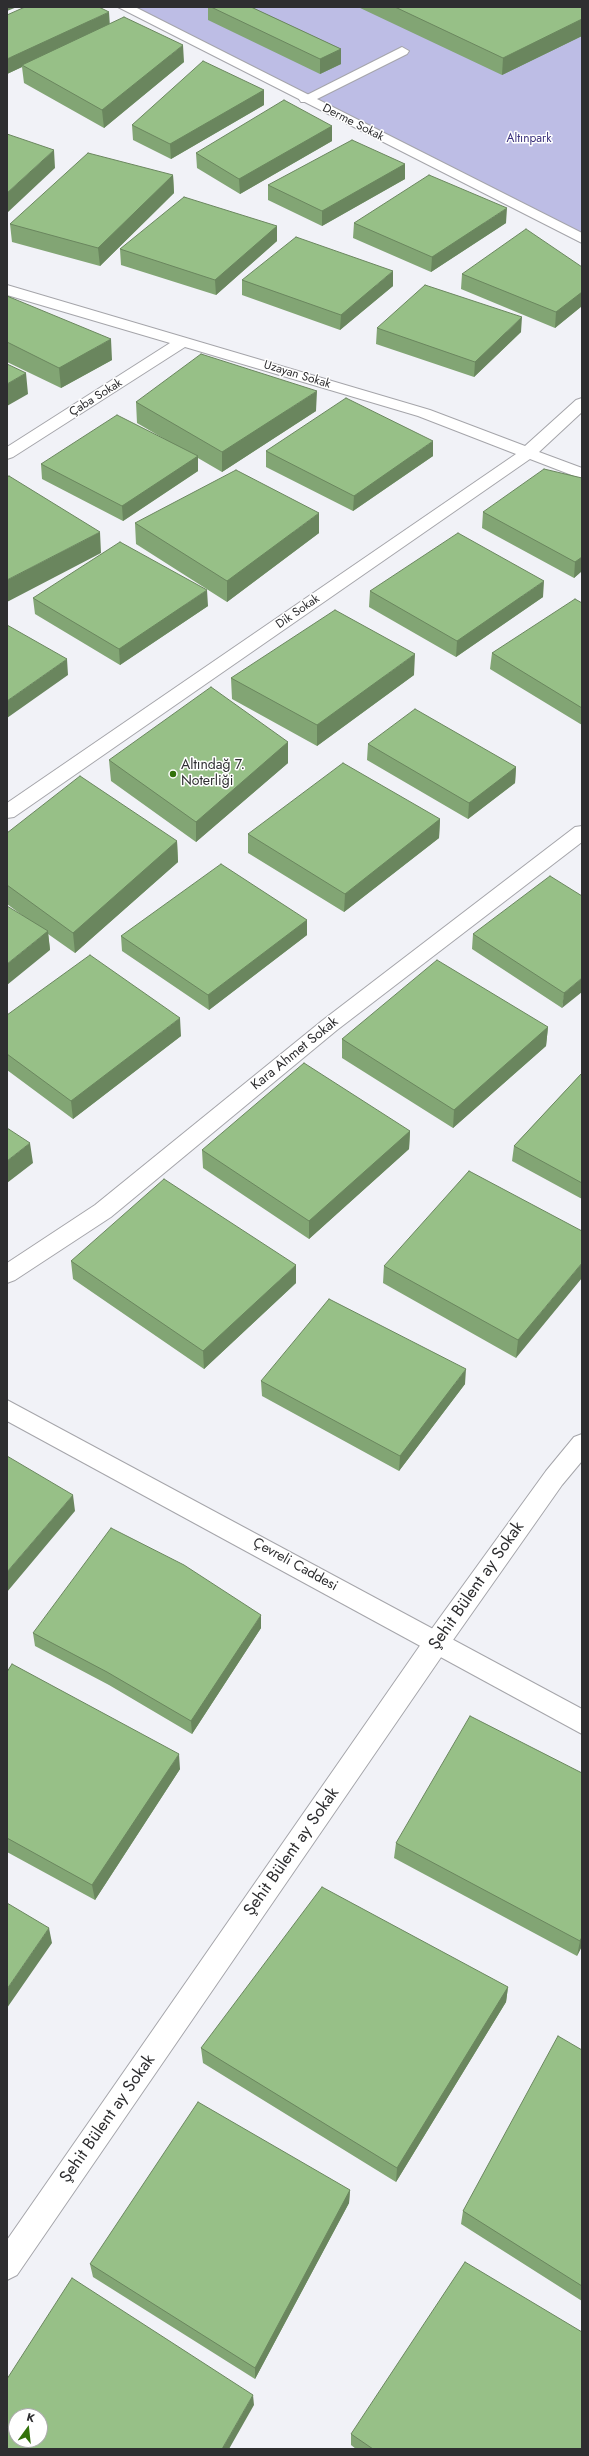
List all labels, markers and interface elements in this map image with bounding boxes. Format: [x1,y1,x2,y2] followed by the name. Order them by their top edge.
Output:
[320,101,386,145] street label: Derme Sokak
[507,132,551,146] park label: Altınpark
[262,358,332,392] street label: Uzayan Sokak
[67,376,125,420] street label: Çaba Sokak
[274,592,322,632] street label: Dik Sokak
[181,758,245,790] place label: Altındağ 7. Noterliği
[168,769,178,779] marker: Altındağ 7. Noterliği
[248,1014,342,1094] street label: Kara Ahmet Sokak
[425,1518,529,1654] street label: Şehit Bülent ay Sokak
[250,1535,340,1595] street label: Çevreli Caddesi
[240,1784,344,1920] street label: Şehit Bülent ay Sokak
[56,2051,160,2187] street label: Şehit Bülent ay Sokak
[8,2408,48,2448] north arrow
[25,2409,37,2426] text: K

